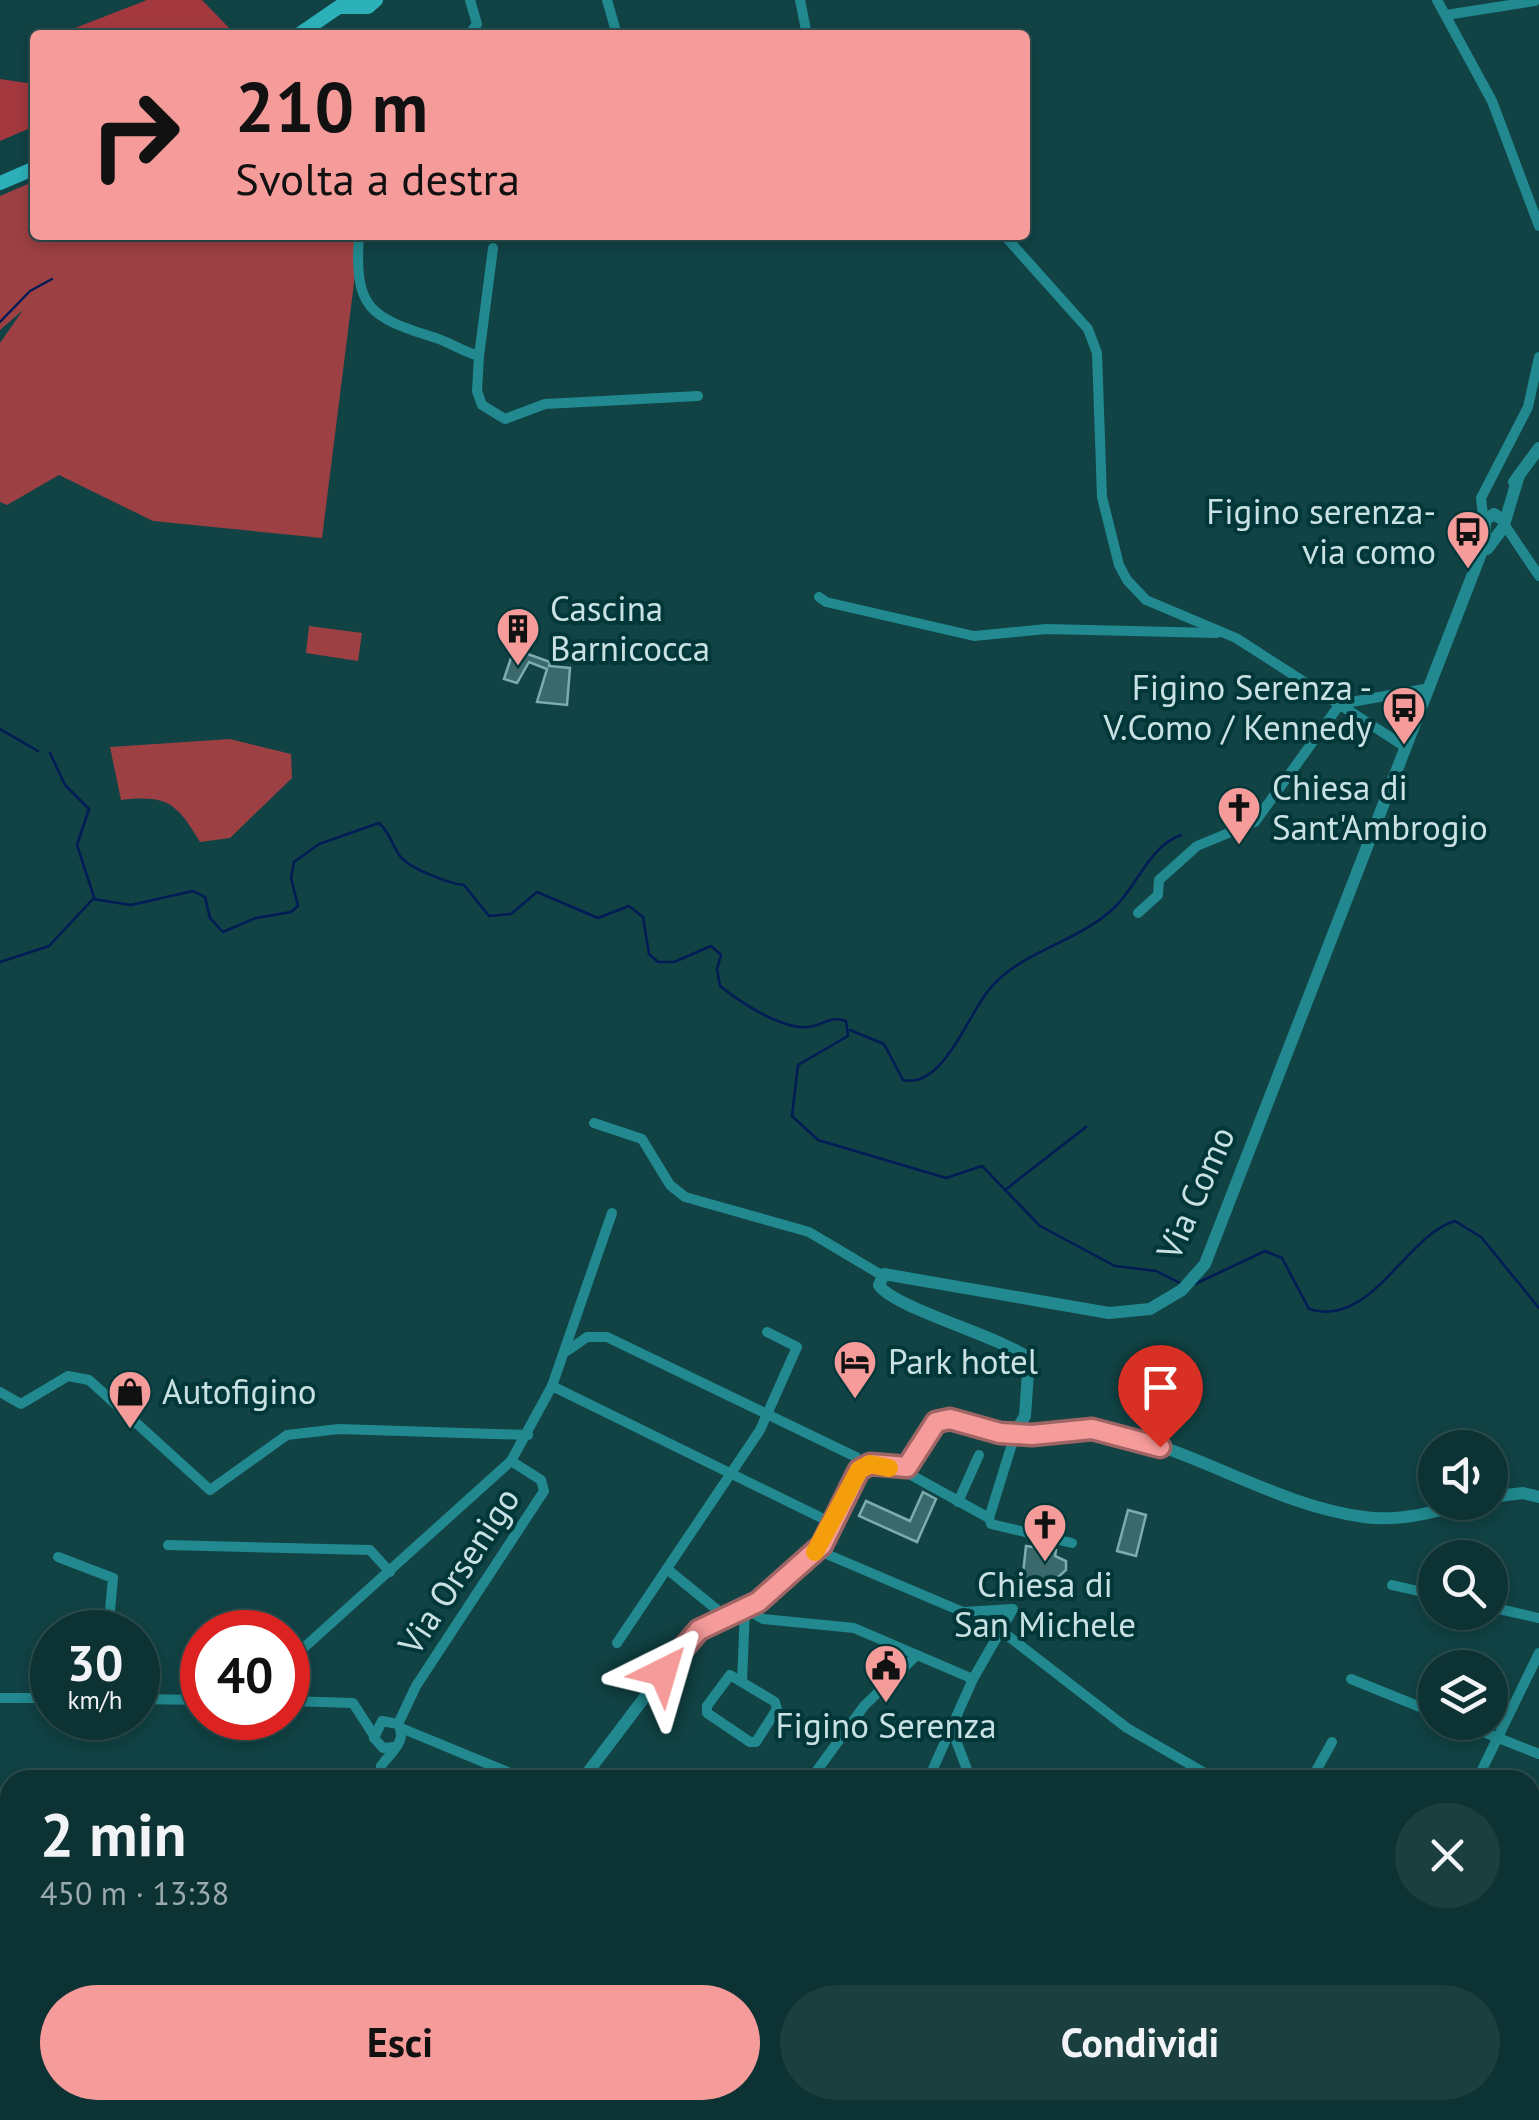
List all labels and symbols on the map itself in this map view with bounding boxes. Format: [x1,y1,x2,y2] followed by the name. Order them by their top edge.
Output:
[1206,488,1436,574] place label: Figino serenza- via como
[1445,509,1491,570] bus stop icon: Figino serenza- via como
[550,585,710,671] place label: Cascina Barnicocca
[495,606,541,667] building icon: Cascina Barnicocca
[1102,664,1372,750] place label: Figino Serenza - V.Como / Kennedy
[1381,685,1427,746] bus stop icon: Figino Serenza - V.Como / Kennedy
[1272,764,1488,850] place label: Chiesa di Sant'Ambrogio
[1216,785,1262,846] church icon: Chiesa di Sant'Ambrogio
[1145,1119,1245,1267] street label: Via Como
[888,1338,1038,1384] place label: Park hotel
[832,1339,878,1400] hotel icon: Park hotel
[1118,1345,1203,1448] pin
[162,1368,317,1414] place label: Autofigino
[107,1369,153,1430] shop icon: Autofigino
[386,1478,529,1664] street label: Via Orsenigo
[1022,1502,1068,1563] church icon: Chiesa di San Michele
[954,1561,1136,1647] place label: Chiesa di San Michele
[180,1610,310,1740] speed limit sign: 40
[611,1620,715,1724] position arrow
[863,1643,909,1704] public building icon: Figino Serenza
[775,1702,997,1748] place label: Figino Serenza

